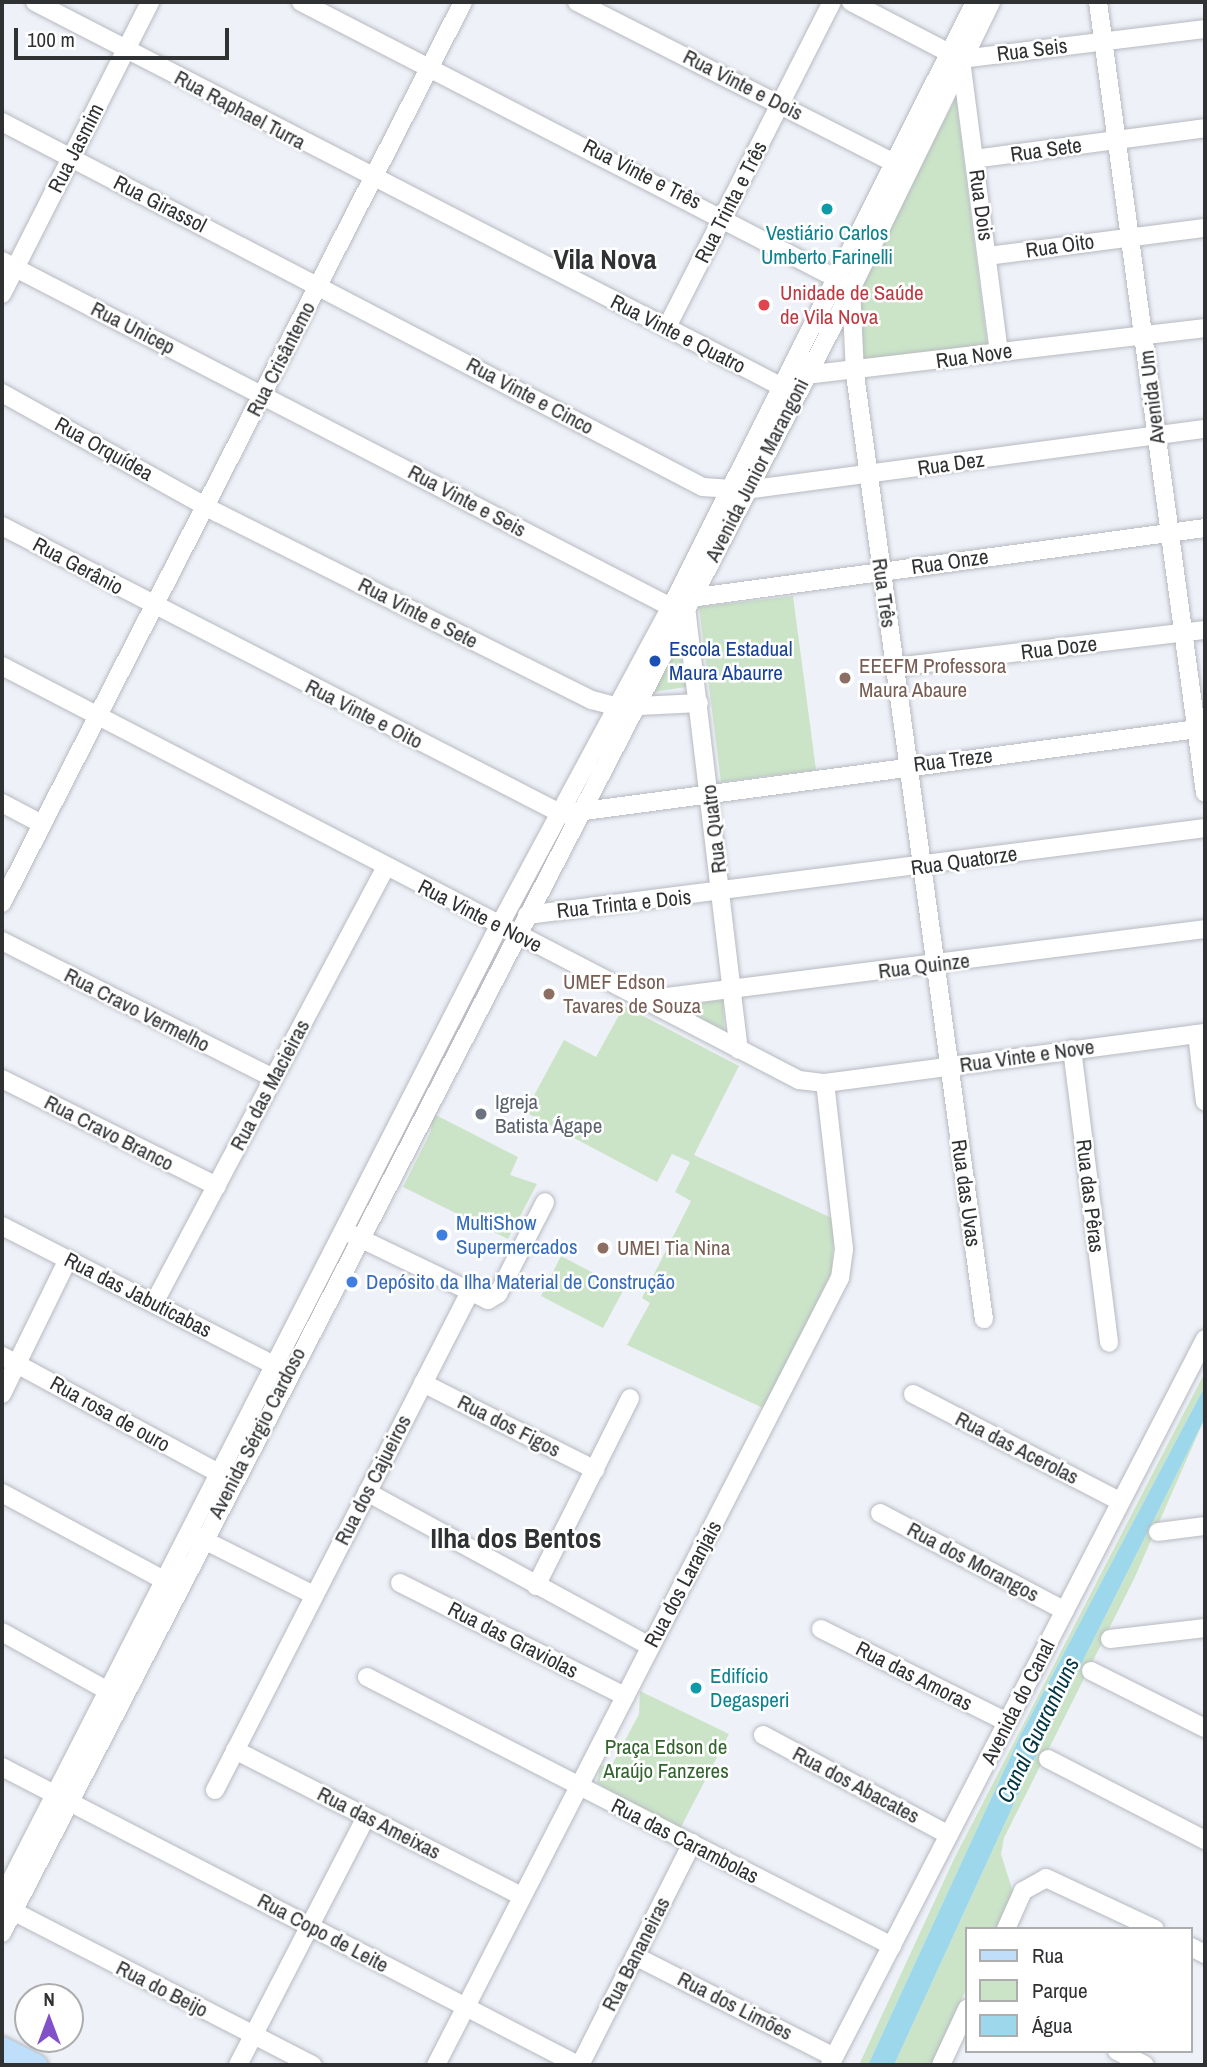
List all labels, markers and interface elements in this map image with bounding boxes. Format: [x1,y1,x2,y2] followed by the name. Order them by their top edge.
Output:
[18,14,233,58] scale bar
[27,25,75,54] text: 100 m
[995,33,1069,67] street label: Rua Seis
[679,44,807,126] street label: Rua Vinte e Dois
[170,65,310,155] street label: Rua Raphael Turra
[43,99,109,197] street label: Rua Jasmim
[579,133,705,215] street label: Rua Vinte e Três
[1009,133,1083,167] street label: Rua Sete
[689,137,773,267] street label: Rua Trinta e Três
[964,168,998,242] street label: Rua Dois
[110,170,210,238] street label: Rua Girassol
[819,201,835,217] marker: Vestiário Carlos Umberto Farinelli
[761,220,893,270] place label: Vestiário Carlos Umberto Farinelli
[1024,229,1096,263] street label: Rua Oito
[554,242,656,276] district label: Vila Nova
[780,280,924,330] place label: Unidade de Saúde de Vila Nova
[606,289,750,379] street label: Rua Vinte e Quatro
[754,295,774,315] marker: Unidade de Saúde de Vila Nova
[87,296,179,360] street label: Rua Unicep
[241,297,321,421] street label: Rua Crisântemo
[934,338,1014,374] street label: Rua Nove
[1134,349,1170,445] street label: Avenida Um
[462,352,598,440] street label: Rua Vinte e Cinco
[700,374,814,566] street label: Avenida Junior Marangoni
[51,412,157,486] street label: Rua Orquídea
[916,447,986,481] street label: Rua Dez
[404,459,530,543] street label: Rua Vinte e Seis
[29,532,127,600] street label: Rua Gerânio
[910,544,990,580] street label: Rua Onze
[867,556,901,630] street label: Rua Três
[354,572,482,654] street label: Rua Vinte e Sete
[1019,631,1099,665] street label: Rua Doze
[669,636,792,686] place label: Escola Estadual Maura Abaurre
[647,653,663,669] marker: Escola Estadual Maura Abaurre
[859,653,1006,703] place label: EEEFM Professora Maura Abaure
[837,670,853,686] marker: EEEFM Professora Maura Abaure
[301,674,427,754] street label: Rua Vinte e Oito
[912,743,994,777] street label: Rua Treze
[696,783,732,875] street label: Rua Quatro
[909,841,1019,881] street label: Rua Quatorze
[414,874,546,958] street label: Rua Vinte e Nove
[555,884,693,924] street label: Rua Trinta e Dois
[877,948,971,984] street label: Rua Quinze
[60,962,214,1058] street label: Rua Cravo Vermelho
[563,969,701,1019] place label: UMEF Edson Tavares de Souza
[541,986,557,1002] marker: UMEF Edson Tavares de Souza
[225,1015,315,1155] street label: Rua das Macieiras
[958,1034,1096,1078] street label: Rua Vinte e Nove
[495,1089,603,1139] place label: Igreja Batista Ágape
[40,1090,178,1176] street label: Rua Cravo Branco
[473,1106,489,1122] marker: Igreja Batista Ágape
[946,1138,986,1248] street label: Rua das Uvas
[1071,1138,1109,1254] street label: Rua das Pêras
[456,1210,578,1260] place label: MultiShow Supermercados
[434,1227,450,1243] marker: MultiShow Supermercados
[617,1235,731,1261] place label: UMEI Tia Nina
[595,1240,611,1256] marker: UMEI Tia Nina
[60,1247,216,1343] street label: Rua das Jabuticabas
[366,1269,675,1295] place label: Depósito da Ilha Material de Construção
[344,1274,360,1290] marker: Depósito da Ilha Material de Construção
[203,1343,311,1523] street label: Avenida Sérgio Cardoso
[46,1371,174,1457] street label: Rua rosa de ouro
[453,1389,565,1463] street label: Rua dos Figos
[951,1406,1083,1490] street label: Rua das Acerolas
[329,1411,417,1549] street label: Rua dos Cajueiros
[639,1516,727,1652] street label: Rua dos Laranjais
[903,1517,1043,1607] street label: Rua dos Morangos
[431,1521,601,1555] district label: Ilha dos Bentos
[444,1596,582,1684] street label: Rua das Graviolas
[976,1635,1060,1769] street label: Avenida do Canal
[851,1636,977,1716] street label: Rua das Amoras
[991,1653,1085,1807] water label: Canal Guaranhuns
[710,1663,789,1713] place label: Edifício Degasperi
[688,1680,704,1696] marker: Edifício Degasperi
[603,1734,729,1784] park label: Praça Edson de Araújo Fanzeres
[788,1741,924,1829] street label: Rua dos Abacates
[313,1781,445,1865] street label: Rua das Ameixas
[607,1793,763,1889] street label: Rua das Carambolas
[253,1888,393,1978] street label: Rua Copo de Leite
[597,1893,675,2015] street label: Rua Bananeiras
[965,1927,1193,2053] legend
[1032,1941,1064,1970] text: Rua
[112,1955,212,2023] street label: Rua do Beijo
[673,1966,797,2046] street label: Rua dos Limões
[1032,1976,1088,2005] text: Parque
[14,1983,84,2053] north arrow
[43,1986,55,2012] text: N
[1032,2011,1072,2040] text: Água

